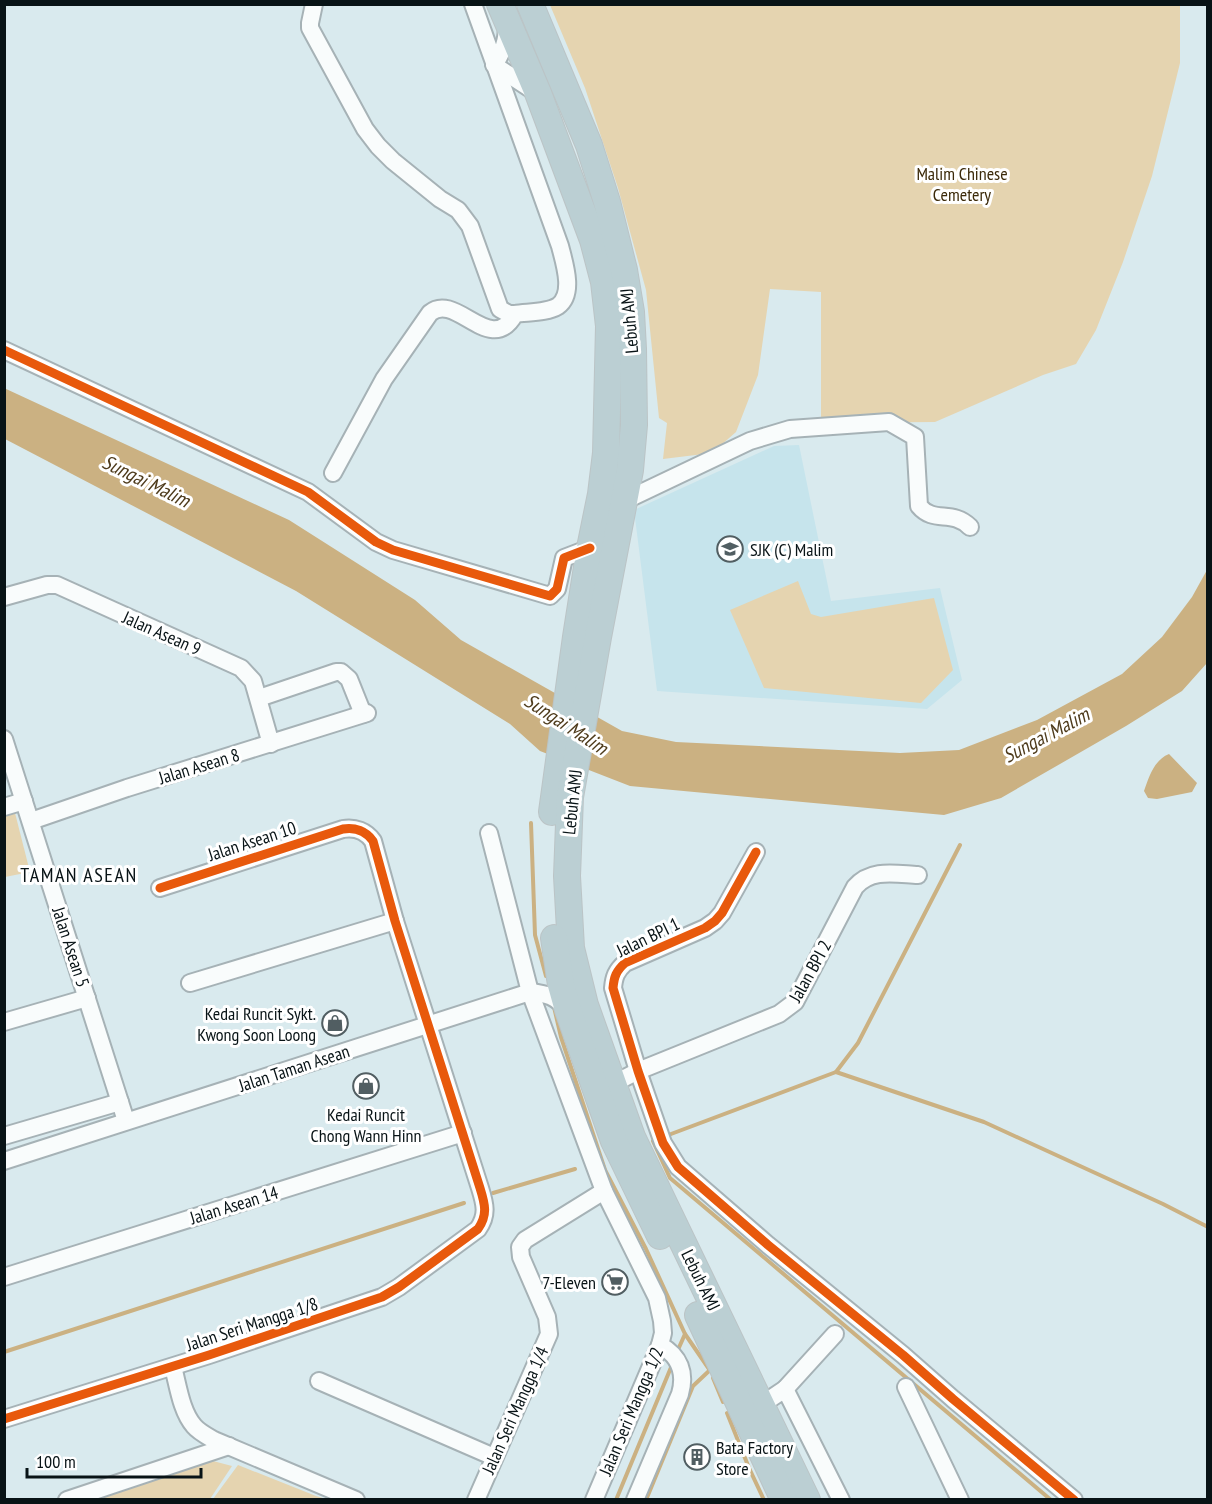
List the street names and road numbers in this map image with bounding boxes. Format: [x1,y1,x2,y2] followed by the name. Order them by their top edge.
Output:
[615,287,643,355] street label: Lebuh AMJ
[118,605,205,660] street label: Jalan Asean 9
[155,743,242,789] street label: Jalan Asean 8
[557,768,587,836] street label: Lebuh AMJ
[204,816,299,866] street label: Jalan Asean 10
[47,903,95,990] street label: Jalan Asean 5
[612,912,683,963] street label: Jalan BPI 1
[783,936,836,1007] street label: Jalan BPI 2
[235,1039,352,1097] street label: Jalan Taman Asean
[186,1181,281,1230] street label: Jalan Asean 14
[676,1246,726,1314] street label: Lebuh AMJ
[182,1292,321,1356] street label: Jalan Seri Mangga 1/8
[476,1343,553,1478] street label: Jalan Seri Mangga 1/4
[593,1343,668,1480] street label: Jalan Seri Mangga 1/2

